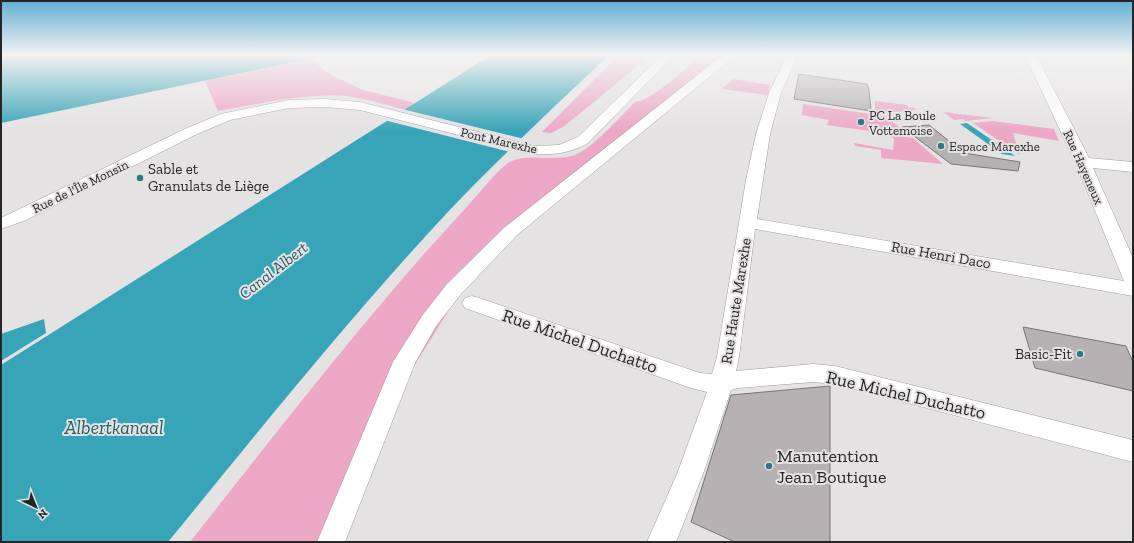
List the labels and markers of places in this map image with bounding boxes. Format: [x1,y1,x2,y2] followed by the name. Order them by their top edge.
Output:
[868,108,936,138] place label: PC La Boule Vottemoise
[856,117,866,127] marker: PC La Boule Vottemoise
[949,139,1040,154] place label: Espace Marexhe
[936,141,946,151] marker: Espace Marexhe
[148,160,269,195] place label: Sable et Granulats de Liège
[135,173,145,183] marker: Sable et Granulats de Liège
[1015,345,1072,363] place label: Basic-Fit
[1075,349,1085,359] marker: Basic-Fit
[777,445,886,488] place label: Manutention Jean Boutique
[764,461,774,471] marker: Manutention Jean Boutique

